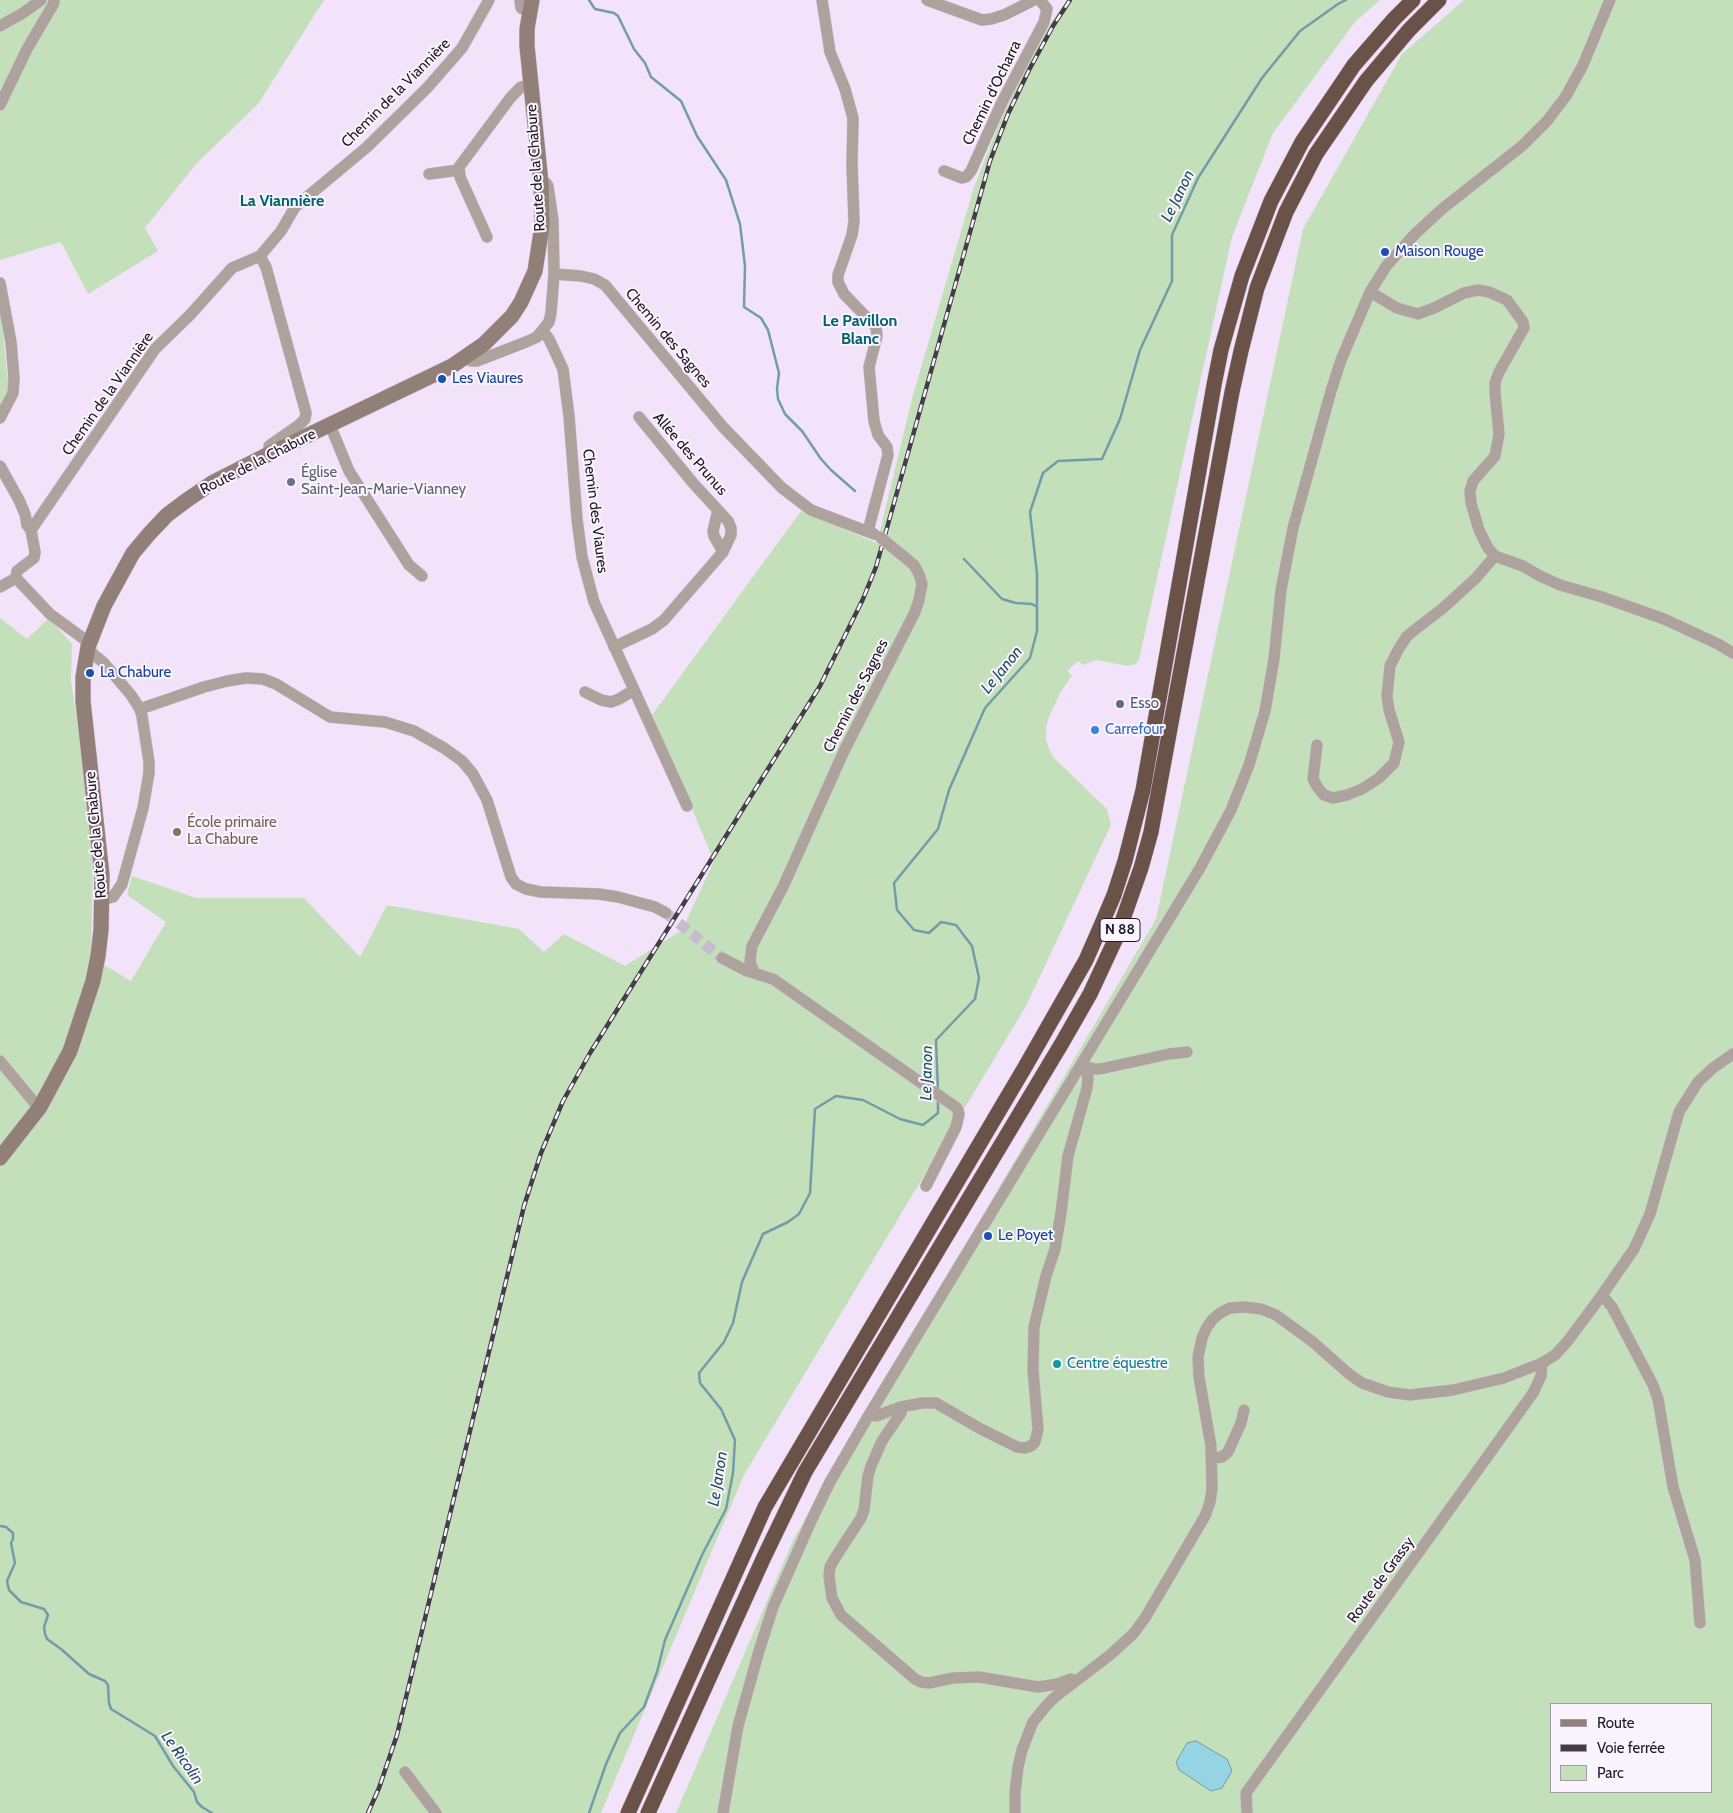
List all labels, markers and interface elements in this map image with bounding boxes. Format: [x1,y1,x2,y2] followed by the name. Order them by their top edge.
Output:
[338,35,454,151] street label: Chemin de la Viannière
[959,38,1025,148] street label: Chemin d'Ocharra
[523,104,549,232] street label: Route de la Chabure
[1157,167,1199,225] water label: Le Janon
[240,191,324,211] district label: La Viannière
[1395,243,1484,261] place label: Maison Rouge
[1379,246,1391,258] marker: Maison Rouge
[621,285,715,391] street label: Chemin des Sagnes
[823,311,897,349] district label: Le Pavillon Blanc
[59,329,157,459] street label: Chemin de la Viannière
[452,370,523,388] place label: Les Viaures
[436,373,448,385] marker: Les Viaures
[649,409,731,499] street label: Allée des Prunus
[197,425,319,499] street label: Route de la Chabure
[578,448,612,574] street label: Chemin des Viaures
[301,464,466,499] place label: Église Saint-Jean-Marie-Vianney
[285,476,297,488] marker: Église Saint-Jean-Marie-Vianney
[820,636,892,756] street label: Chemin des Sagnes
[977,642,1027,698] water label: Le Janon
[100,664,171,682] place label: La Chabure
[84,667,96,679] marker: La Chabure
[1130,695,1159,713] place label: Esso
[1114,698,1126,710] marker: Esso
[1105,721,1164,739] place label: Carrefour
[1089,724,1101,736] marker: Carrefour
[81,771,111,899] street label: Route de la Chabure
[187,814,277,849] place label: École primaire La Chabure
[171,826,183,838] marker: École primaire La Chabure
[1100,918,1140,942] road number: N 88
[917,1045,937,1101] water label: Le Janon
[998,1227,1053,1245] place label: Le Poyet
[982,1230,994,1242] marker: Le Poyet
[1067,1355,1168,1373] place label: Centre équestre
[1051,1358,1063,1370] marker: Centre équestre
[704,1450,732,1508] water label: Le Janon
[1344,1533,1418,1627] street label: Route de Grassy
[1550,1703,1713,1793] legend
[1597,1714,1635,1732] text: Route
[157,1728,207,1788] water label: Le Ricolin
[1597,1739,1665,1757] text: Voie ferrée
[1597,1764,1624,1782] text: Parc

